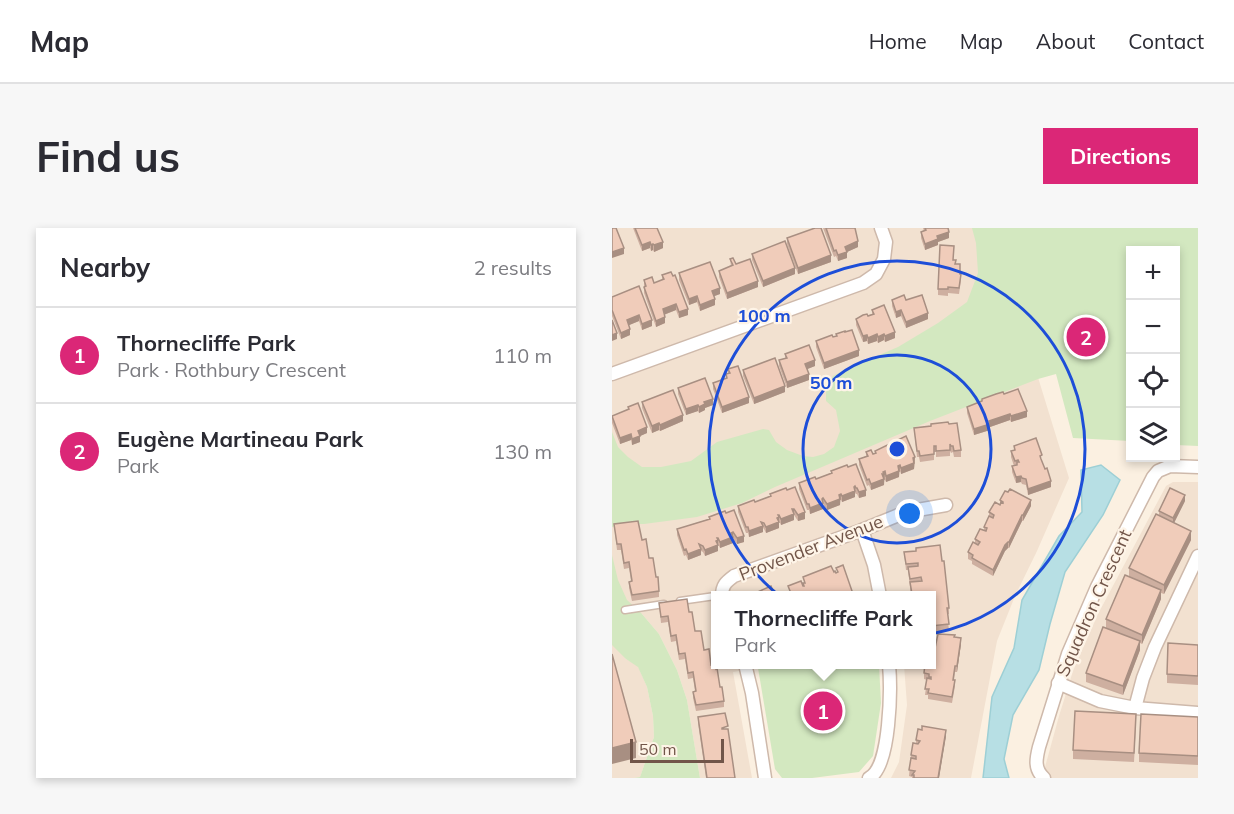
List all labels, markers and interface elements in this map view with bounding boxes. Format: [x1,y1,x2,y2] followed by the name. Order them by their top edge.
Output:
[30,24,89,59] text: Map
[869,28,927,54] text: Home
[960,28,1003,54] text: Map
[1036,28,1095,54] text: About
[1128,28,1204,54] text: Contact
[1043,128,1198,184] button: Directions
[36,130,180,183] text: Find us
[1126,246,1180,462] map controls
[1126,246,1180,300] button: +
[60,251,150,284] text: Nearby
[474,255,552,280] text: 2 results
[1126,300,1180,354] button: −
[737,304,791,327] text: 100 m
[1066,314,1106,360] pin: 2
[117,329,296,357] text: Thornecliffe Park
[74,343,86,368] text: 1
[493,343,552,368] text: 110 m
[1126,354,1180,408] button: locate
[117,357,346,382] text: Park · Rothbury Crescent
[810,371,852,394] text: 50 m
[1126,408,1180,462] button: layers
[117,425,363,453] text: Eugène Martineau Park
[74,439,86,464] text: 2
[493,439,552,464] text: 130 m
[887,439,907,459] centre of rings
[117,453,159,478] text: Park
[895,499,924,528] your location
[736,509,886,586] street label: Provender Avenue
[1051,526,1136,680] street label: Squadron Crescent
[711,591,936,669] popup
[734,604,913,632] text: Thornecliffe Park
[734,632,776,657] text: Park
[804,688,842,734] pin: 1
[630,736,724,764] scale bar
[639,739,676,759] text: 50 m

